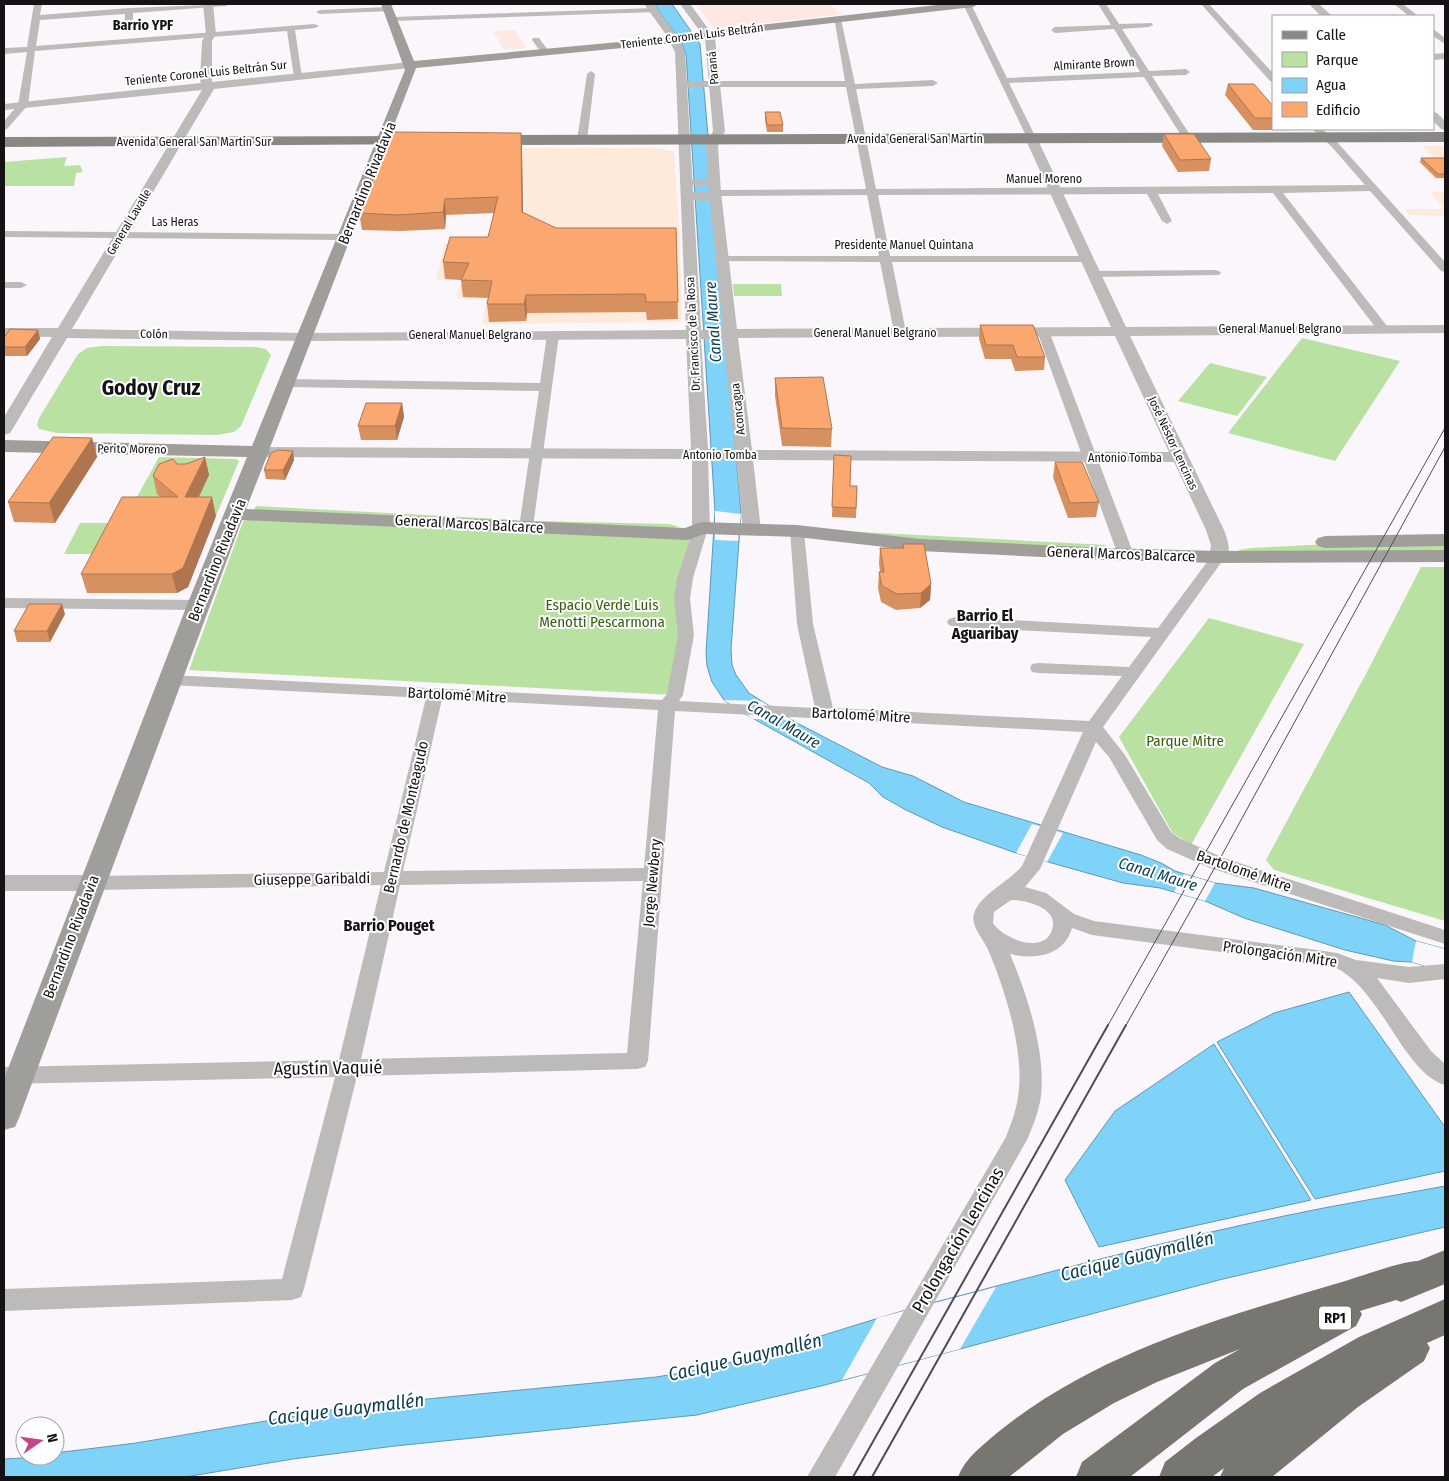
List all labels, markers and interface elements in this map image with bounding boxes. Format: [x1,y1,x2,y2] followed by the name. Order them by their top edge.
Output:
[1272,15,1434,130] legend
[113,17,174,34] district label: Barrio YPF
[620,20,764,52] street label: Teniente Coronel Luis Beltrán
[1316,26,1346,44] text: Calle
[705,51,721,85] street label: Paraná
[1316,51,1359,69] text: Parque
[1053,55,1135,73] street label: Almirante Brown
[124,57,288,88] street label: Teniente Coronel Luis Beltrán Sur
[1316,76,1346,94] text: Agua
[1316,101,1361,119] text: Edificio
[334,119,400,247] street label: Bernardino Rivadavia
[847,132,983,146] street label: Avenida General San Martín
[117,135,272,149] street label: Avenida General San Martín Sur
[1006,172,1082,186] street label: Manuel Moreno
[104,186,154,258] street label: General Lavalle
[152,215,198,229] street label: Las Heras
[834,238,974,252] street label: Presidente Manuel Quintana
[683,276,703,391] street label: Dr. Francisco de la Rosa
[701,280,725,363] water label: Canal Maure
[1218,322,1342,336] street label: General Manuel Belgrano
[813,326,937,340] street label: General Manuel Belgrano
[140,327,168,341] street label: Colón
[408,328,532,342] street label: General Manuel Belgrano
[102,375,201,401] district label: Godoy Cruz
[728,382,748,436] street label: Aconcagua
[1145,394,1201,492] street label: José Néstor Lencinas
[97,441,167,457] street label: Perito Moreno
[683,448,757,462] street label: Antonio Tomba
[1088,451,1162,465] street label: Antonio Tomba
[184,496,250,624] street label: Bernardino Rivadavia
[394,511,544,537] street label: General Marcos Balcarce
[1046,542,1196,566] street label: General Marcos Balcarce
[539,596,665,631] park label: Espacio Verde Luis Menotti Pescarmona
[951,606,1019,643] district label: Barrio El Aguaribay
[407,683,507,707] street label: Bartolomé Mitre
[744,695,824,753] water label: Canal Maure
[811,703,911,727] street label: Bartolomé Mitre
[1146,732,1224,750] park label: Parque Mitre
[380,739,432,895] street label: Bernardo de Monteagudo
[639,838,665,928] street label: Jorge Newbery
[1194,846,1294,896] street label: Bartolomé Mitre
[1116,853,1200,895] water label: Canal Maure
[254,869,370,889] street label: Giuseppe Garibaldi
[39,873,103,1001] street label: Bernardino Rivadavia
[343,916,435,935] district label: Barrio Pouget
[1222,937,1338,971] street label: Prolongación Mitre
[273,1056,383,1080] street label: Agustín Vaquié
[907,1163,1009,1317] street label: Prolongación Lencinas
[1058,1226,1216,1286] water label: Cacique Guaymallén
[1319,1306,1351,1330] road number: RP1
[666,1328,824,1386] water label: Cacique Guaymallén
[267,1388,425,1430] water label: Cacique Guaymallén
[15,1416,65,1466] north arrow
[43,1432,61,1444] text: N

